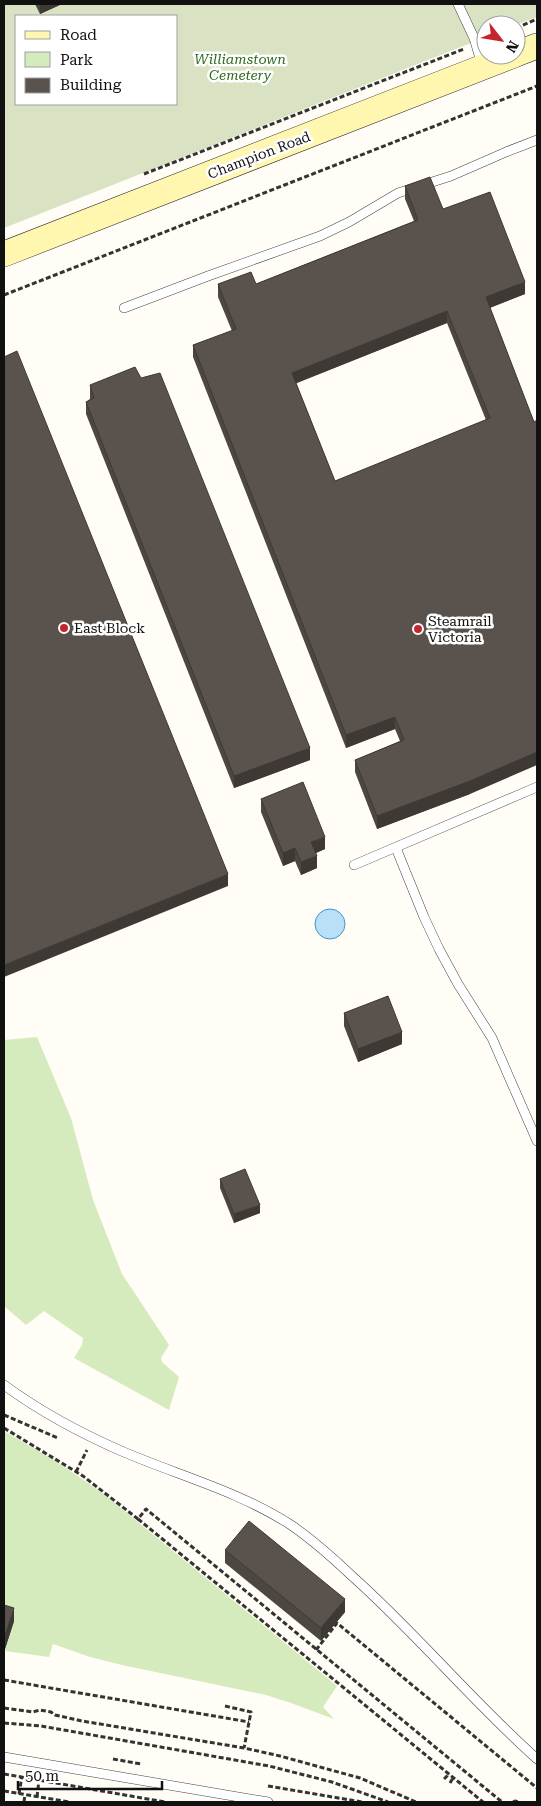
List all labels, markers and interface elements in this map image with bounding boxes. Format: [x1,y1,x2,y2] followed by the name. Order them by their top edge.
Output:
[15,15,178,105] legend
[476,15,526,65] north arrow
[60,26,97,44] text: Road
[502,38,522,56] text: N
[60,51,94,69] text: Park
[194,51,286,83] park label: Williamstown Cemetery
[60,76,122,94] text: Building
[205,128,313,182] street label: Champion Road
[428,613,492,645] place label: Steamrail Victoria
[74,620,145,636] place label: East Block
[58,622,70,634] marker: East Block
[412,623,424,635] marker: Steamrail Victoria
[18,1758,161,1790] scale bar
[25,1767,60,1785] text: 50 m

